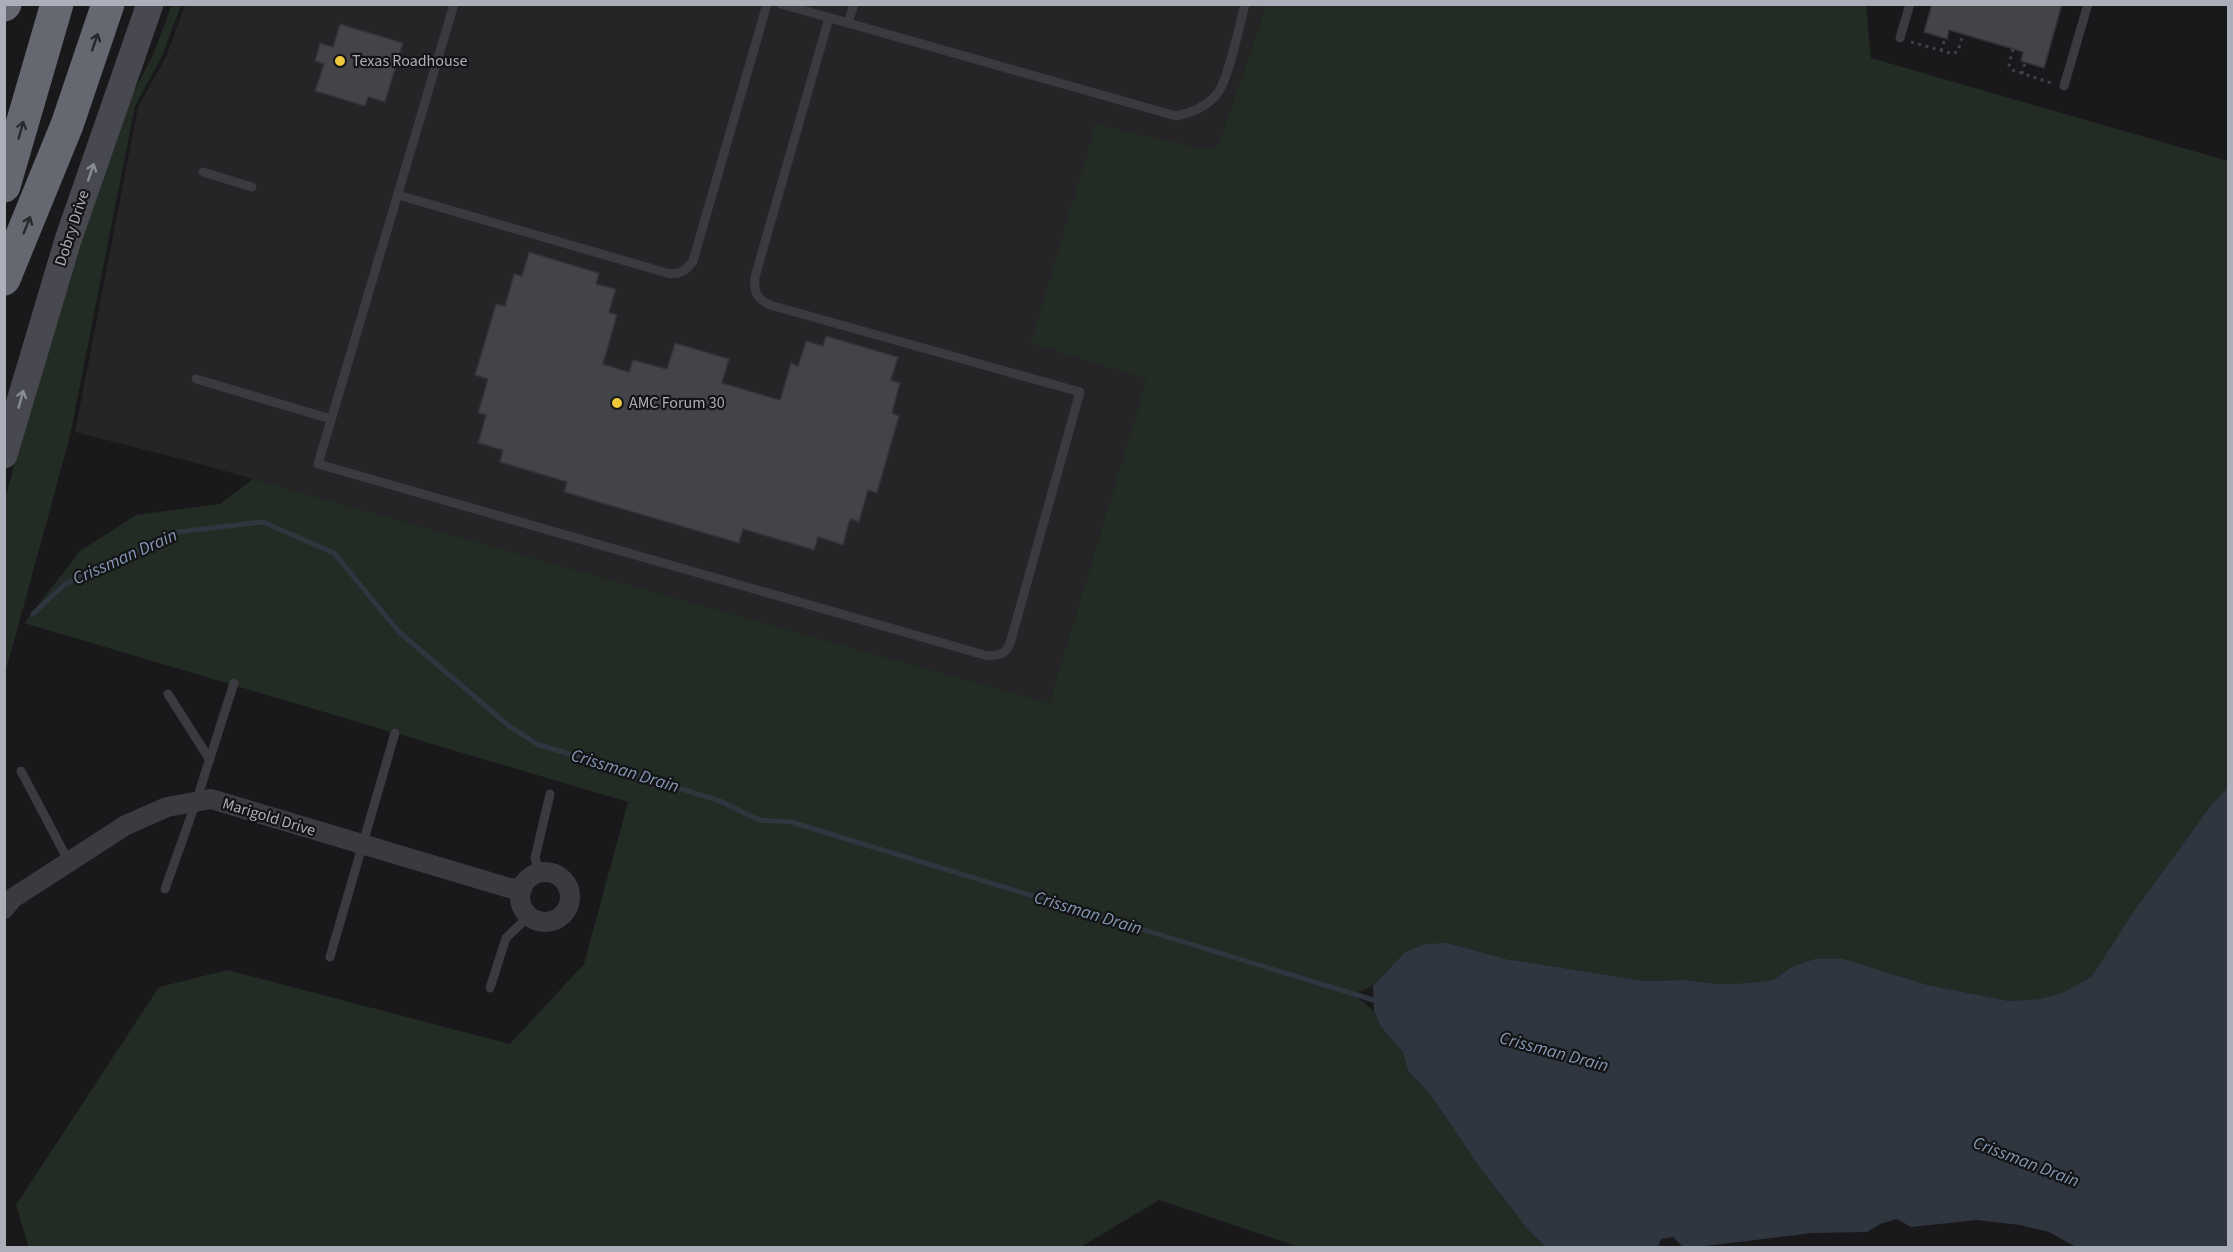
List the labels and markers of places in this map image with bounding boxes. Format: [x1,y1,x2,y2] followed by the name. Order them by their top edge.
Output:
[352,50,467,72] place label: Texas Roadhouse
[333,54,347,68] marker: Texas Roadhouse
[629,392,725,414] place label: AMC Forum 30
[610,396,624,410] marker: AMC Forum 30

